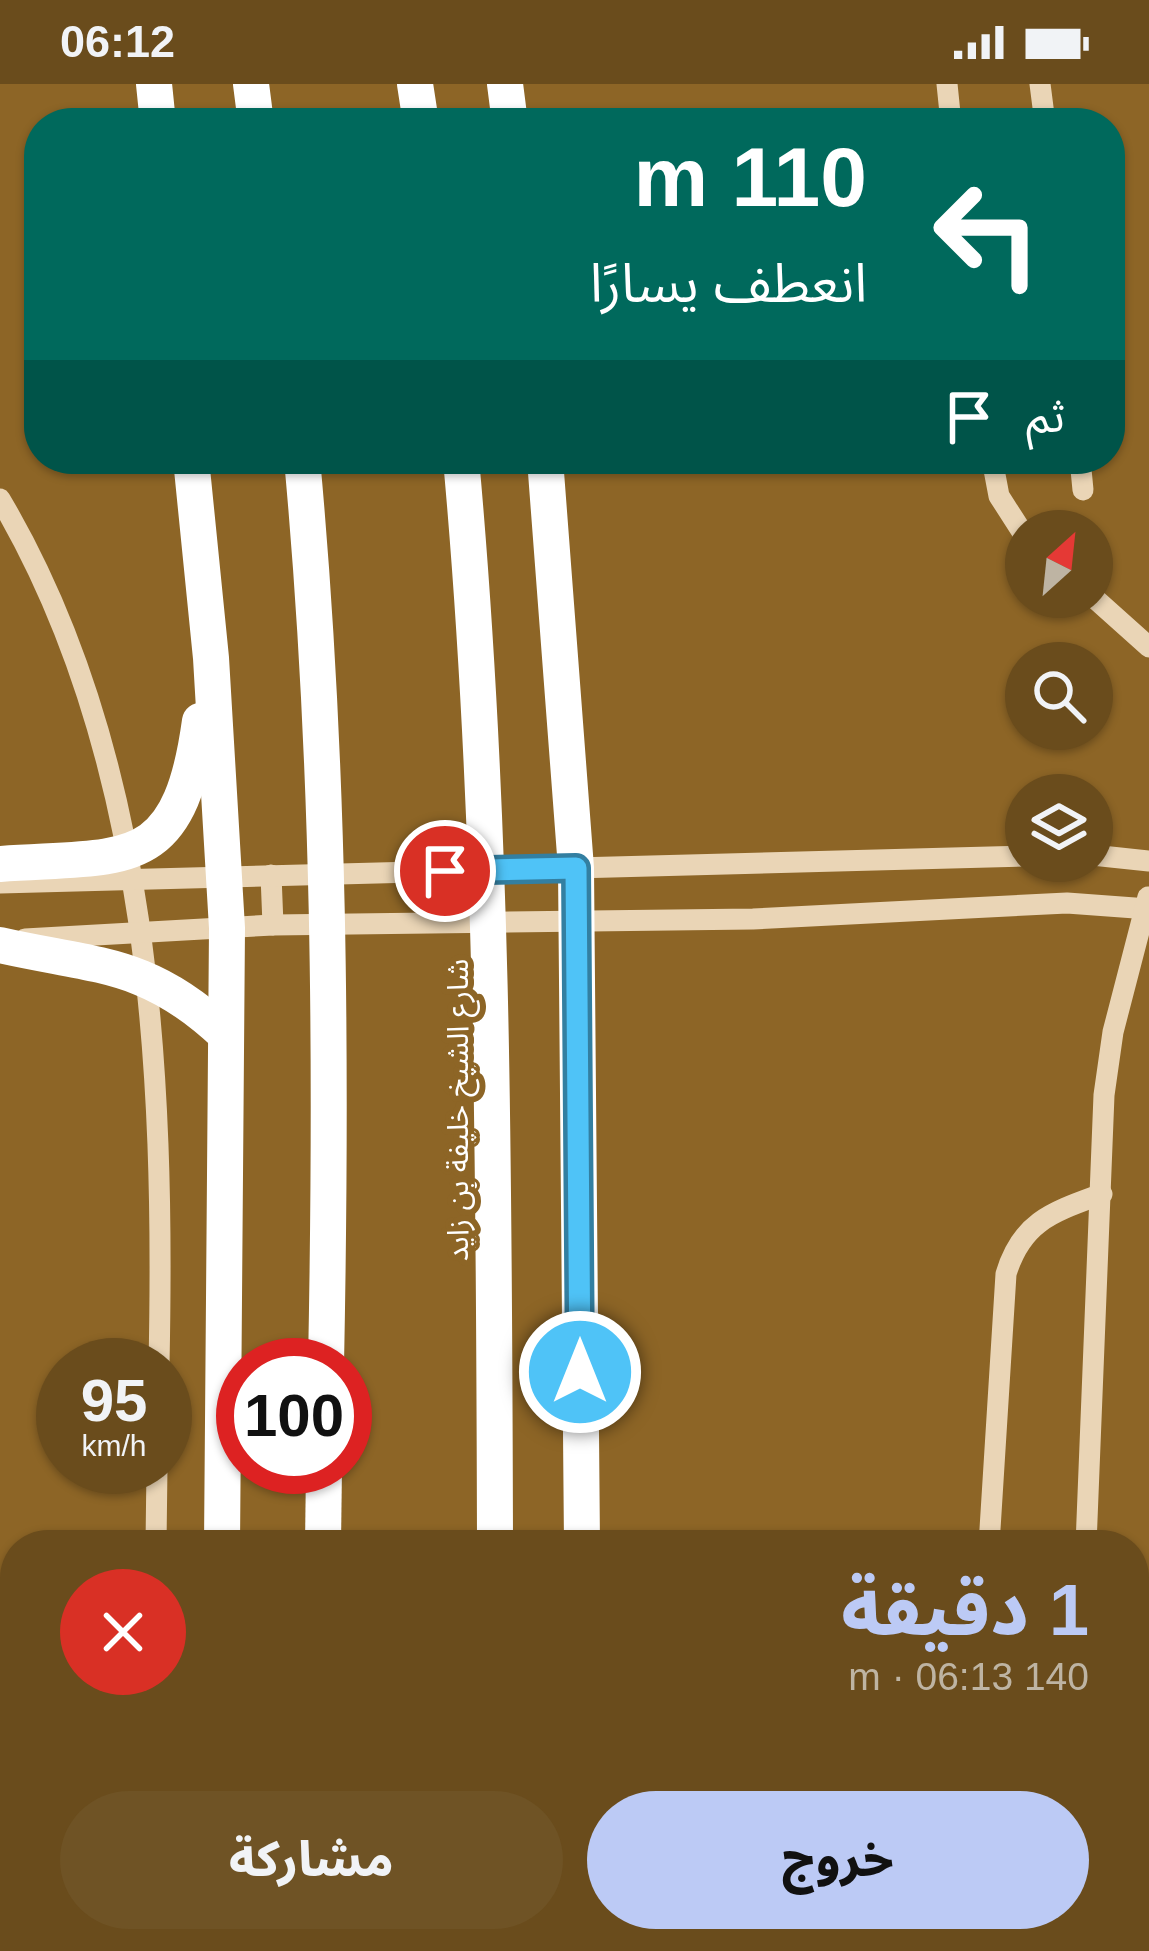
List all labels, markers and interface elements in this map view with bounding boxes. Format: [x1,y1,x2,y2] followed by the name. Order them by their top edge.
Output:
[60,16,175,67] text: 06:12
[633,130,867,224] text: 110 m
[909,156,1065,312] icon: left
[590,253,867,313] text: انعطف يسارًا
[936,384,1002,450] icon: arrive
[1026,391,1065,442] text: ثم
[1005,510,1113,618] north arrow
[1005,510,1113,882] map controls
[1005,642,1113,750] button: search
[1005,774,1113,882] button: layers
[394,820,496,922] pin
[412,838,478,904] icon: arrive
[441,959,480,1261] street label: شارع الشيخ خليفة بن زايد
[517,1309,643,1435] position arrow
[216,1338,372,1494] speed limit sign: 100
[81,1367,147,1434] text: 95
[81,1429,147,1462] text: km/h
[60,1569,186,1695] button: close
[841,1570,1089,1650] text: 1 دقيقة
[848,1655,1089,1698] text: 140 m · 06:13
[60,1791,563,1929] button: مشاركة
[587,1791,1089,1929] button: خروج

